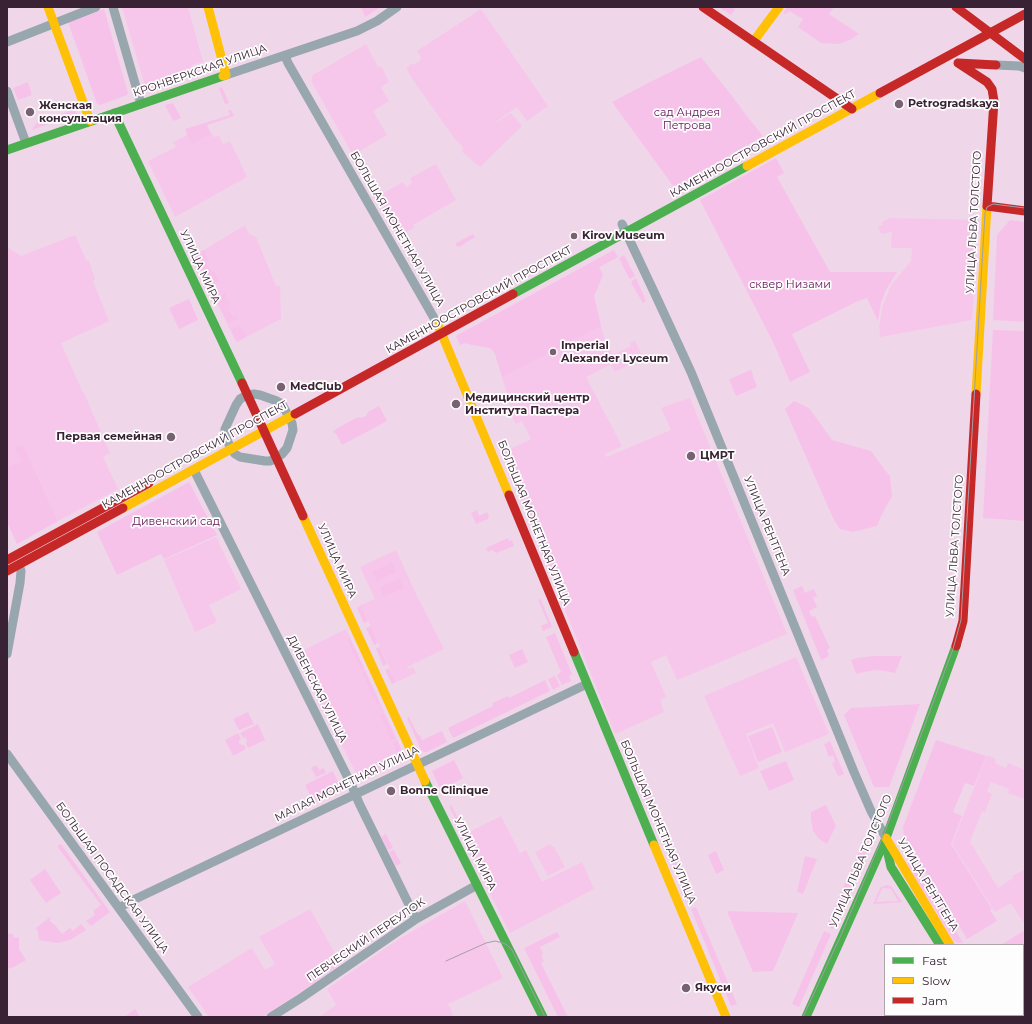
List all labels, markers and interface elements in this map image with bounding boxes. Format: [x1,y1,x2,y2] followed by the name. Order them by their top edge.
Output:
[131,42,269,100] street label: КРОНВЕРКСКАЯ УЛИЦА
[668,87,858,201] street label: КАМЕННООСТРОВСКИЙ ПРОСПЕКТ
[908,97,999,111] place label: Petrogradskaya
[893,98,905,110] marker: Petrogradskaya
[39,99,122,125] place label: Женская консультация
[24,106,36,118] marker: Женская консультация
[654,106,720,132] park label: сад Андрея Петрова
[347,149,447,309] street label: БОЛЬШАЯ МОНЕТНАЯ УЛИЦА
[964,150,984,294] street label: УЛИЦА ЛЬВА ТОЛСТОГО
[177,228,223,306] street label: УЛИЦА МИРА
[582,229,665,243] place label: Kirov Museum
[569,231,579,241] marker: Kirov Museum
[384,243,574,357] street label: КАМЕННООСТРОВСКИЙ ПРОСПЕКТ
[749,278,831,292] park label: сквер Низами
[561,339,668,365] place label: Imperial Alexander Lyceum
[548,347,558,357] marker: Imperial Alexander Lyceum
[290,380,341,394] place label: MedClub
[275,381,287,393] marker: MedClub
[465,391,590,417] place label: Медицинский центр Института Пастера
[100,398,290,512] street label: КАМЕННООСТРОВСКИЙ ПРОСПЕКТ
[450,398,462,410] marker: Медицинский центр Института Пастера
[56,430,162,444] place label: Первая семейная
[165,431,177,443] marker: Первая семейная
[495,438,573,608] street label: БОЛЬШАЯ МОНЕТНАЯ УЛИЦА
[700,449,734,463] place label: ЦМРТ
[685,450,697,462] marker: ЦМРТ
[741,474,793,578] street label: УЛИЦА РЕНТГЕНА
[943,474,967,618] street label: УЛИЦА ЛЬВА ТОЛСТОГО
[132,515,220,529] park label: Дивенский сад
[315,522,359,600] street label: УЛИЦА МИРА
[284,633,350,745] street label: ДИВЕНСКАЯ УЛИЦА
[617,738,699,906] street label: БОЛЬШАЯ МОНЕТНАЯ УЛИЦА
[273,743,421,825] street label: МАЛАЯ МОНЕТНАЯ УЛИЦА
[400,784,489,798] place label: Bonne Clinique
[385,785,397,797] marker: Bonne Clinique
[827,793,895,929] street label: УЛИЦА ЛЬВА ТОЛСТОГО
[53,800,171,956] street label: БОЛЬШАЯ ПОСАДСКАЯ УЛИЦА
[451,815,499,893] street label: УЛИЦА МИРА
[895,836,961,934] street label: УЛИЦА РЕНТГЕНА
[304,895,428,985] street label: ПЕВЧЕСКИЙ ПЕРЕУЛОК
[884,944,1024,1016] legend
[922,953,947,968] text: Fast
[922,973,951,988] text: Slow
[695,981,731,995] place label: Якуси
[680,982,692,994] marker: Якуси
[922,993,948,1008] text: Jam

